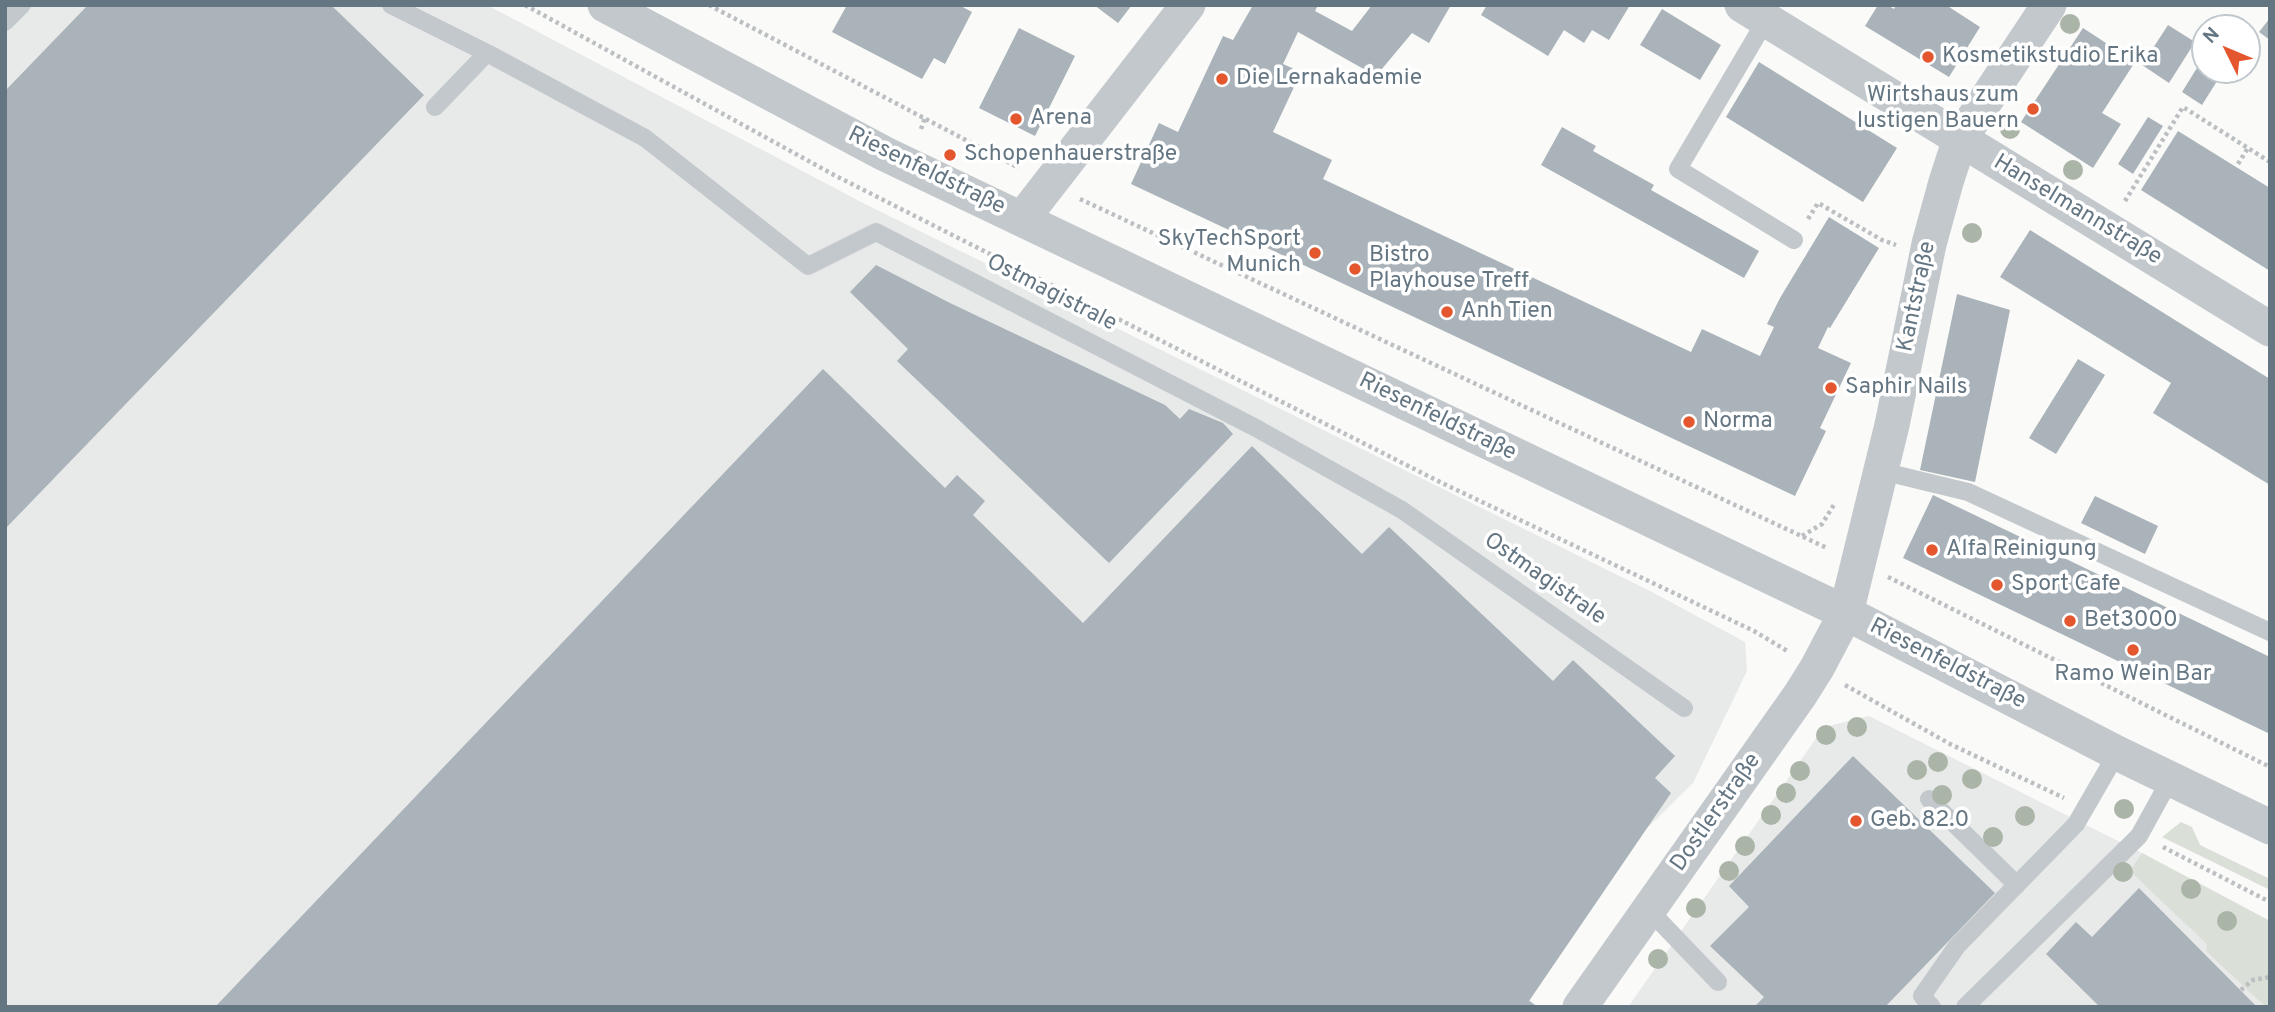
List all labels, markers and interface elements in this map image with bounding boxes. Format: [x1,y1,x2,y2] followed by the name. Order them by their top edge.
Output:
[2191,14,2261,84] north arrow
[2199,23,2226,49] text: N
[1942,43,2158,71] place label: Kosmetikstudio Erika
[1920,49,1936,65] marker: Kosmetikstudio Erika
[1236,65,1422,93] place label: Die Lernakademie
[1214,71,1230,87] marker: Die Lernakademie
[1857,82,2019,136] place label: Wirtshaus zum lustigen Bauern
[2025,101,2041,117] marker: Wirtshaus zum lustigen Bauern
[1030,105,1092,133] place label: Arena
[1008,111,1024,127] marker: Arena
[843,122,1009,222] street label: Riesenfeldstraße
[964,141,1177,169] place label: Schopenhauerstraße
[942,147,958,163] marker: Schopenhauerstraße
[1988,150,2166,272] street label: Hanselmannstraße
[1158,226,1301,280] place label: SkyTechSport Munich
[1893,239,1943,355] street label: Kantstraße
[1369,242,1529,296] place label: Bistro Playhouse Treff
[1307,245,1323,261] marker: SkyTechSport Munich
[981,249,1121,339] street label: Ostmagistrale
[1347,261,1363,277] marker: Bistro Playhouse Treff
[1461,298,1553,326] place label: Anh Tien
[1439,304,1455,320] marker: Anh Tien
[1354,368,1520,468] street label: Riesenfeldstraße
[1845,374,1968,402] place label: Saphir Nails
[1823,380,1839,396] marker: Saphir Nails
[1703,408,1773,436] place label: Norma
[1681,414,1697,430] marker: Norma
[1478,528,1610,632] street label: Ostmagistrale
[1946,536,2097,564] place label: Alfa Reinigung
[1924,542,1940,558] marker: Alfa Reinigung
[2011,571,2121,599] place label: Sport Cafe
[1989,577,2005,593] marker: Sport Cafe
[2084,607,2178,635] place label: Bet3000
[2062,613,2078,629] marker: Bet3000
[1864,614,2030,716] street label: Riesenfeldstraße
[2125,642,2141,658] marker: Ramo Wein Bar
[2054,661,2212,689] place label: Ramo Wein Bar
[1666,748,1768,878] street label: Dostlerstraße
[1870,807,1969,835] place label: Geb. 82.0
[1848,813,1864,829] marker: Geb. 82.0

